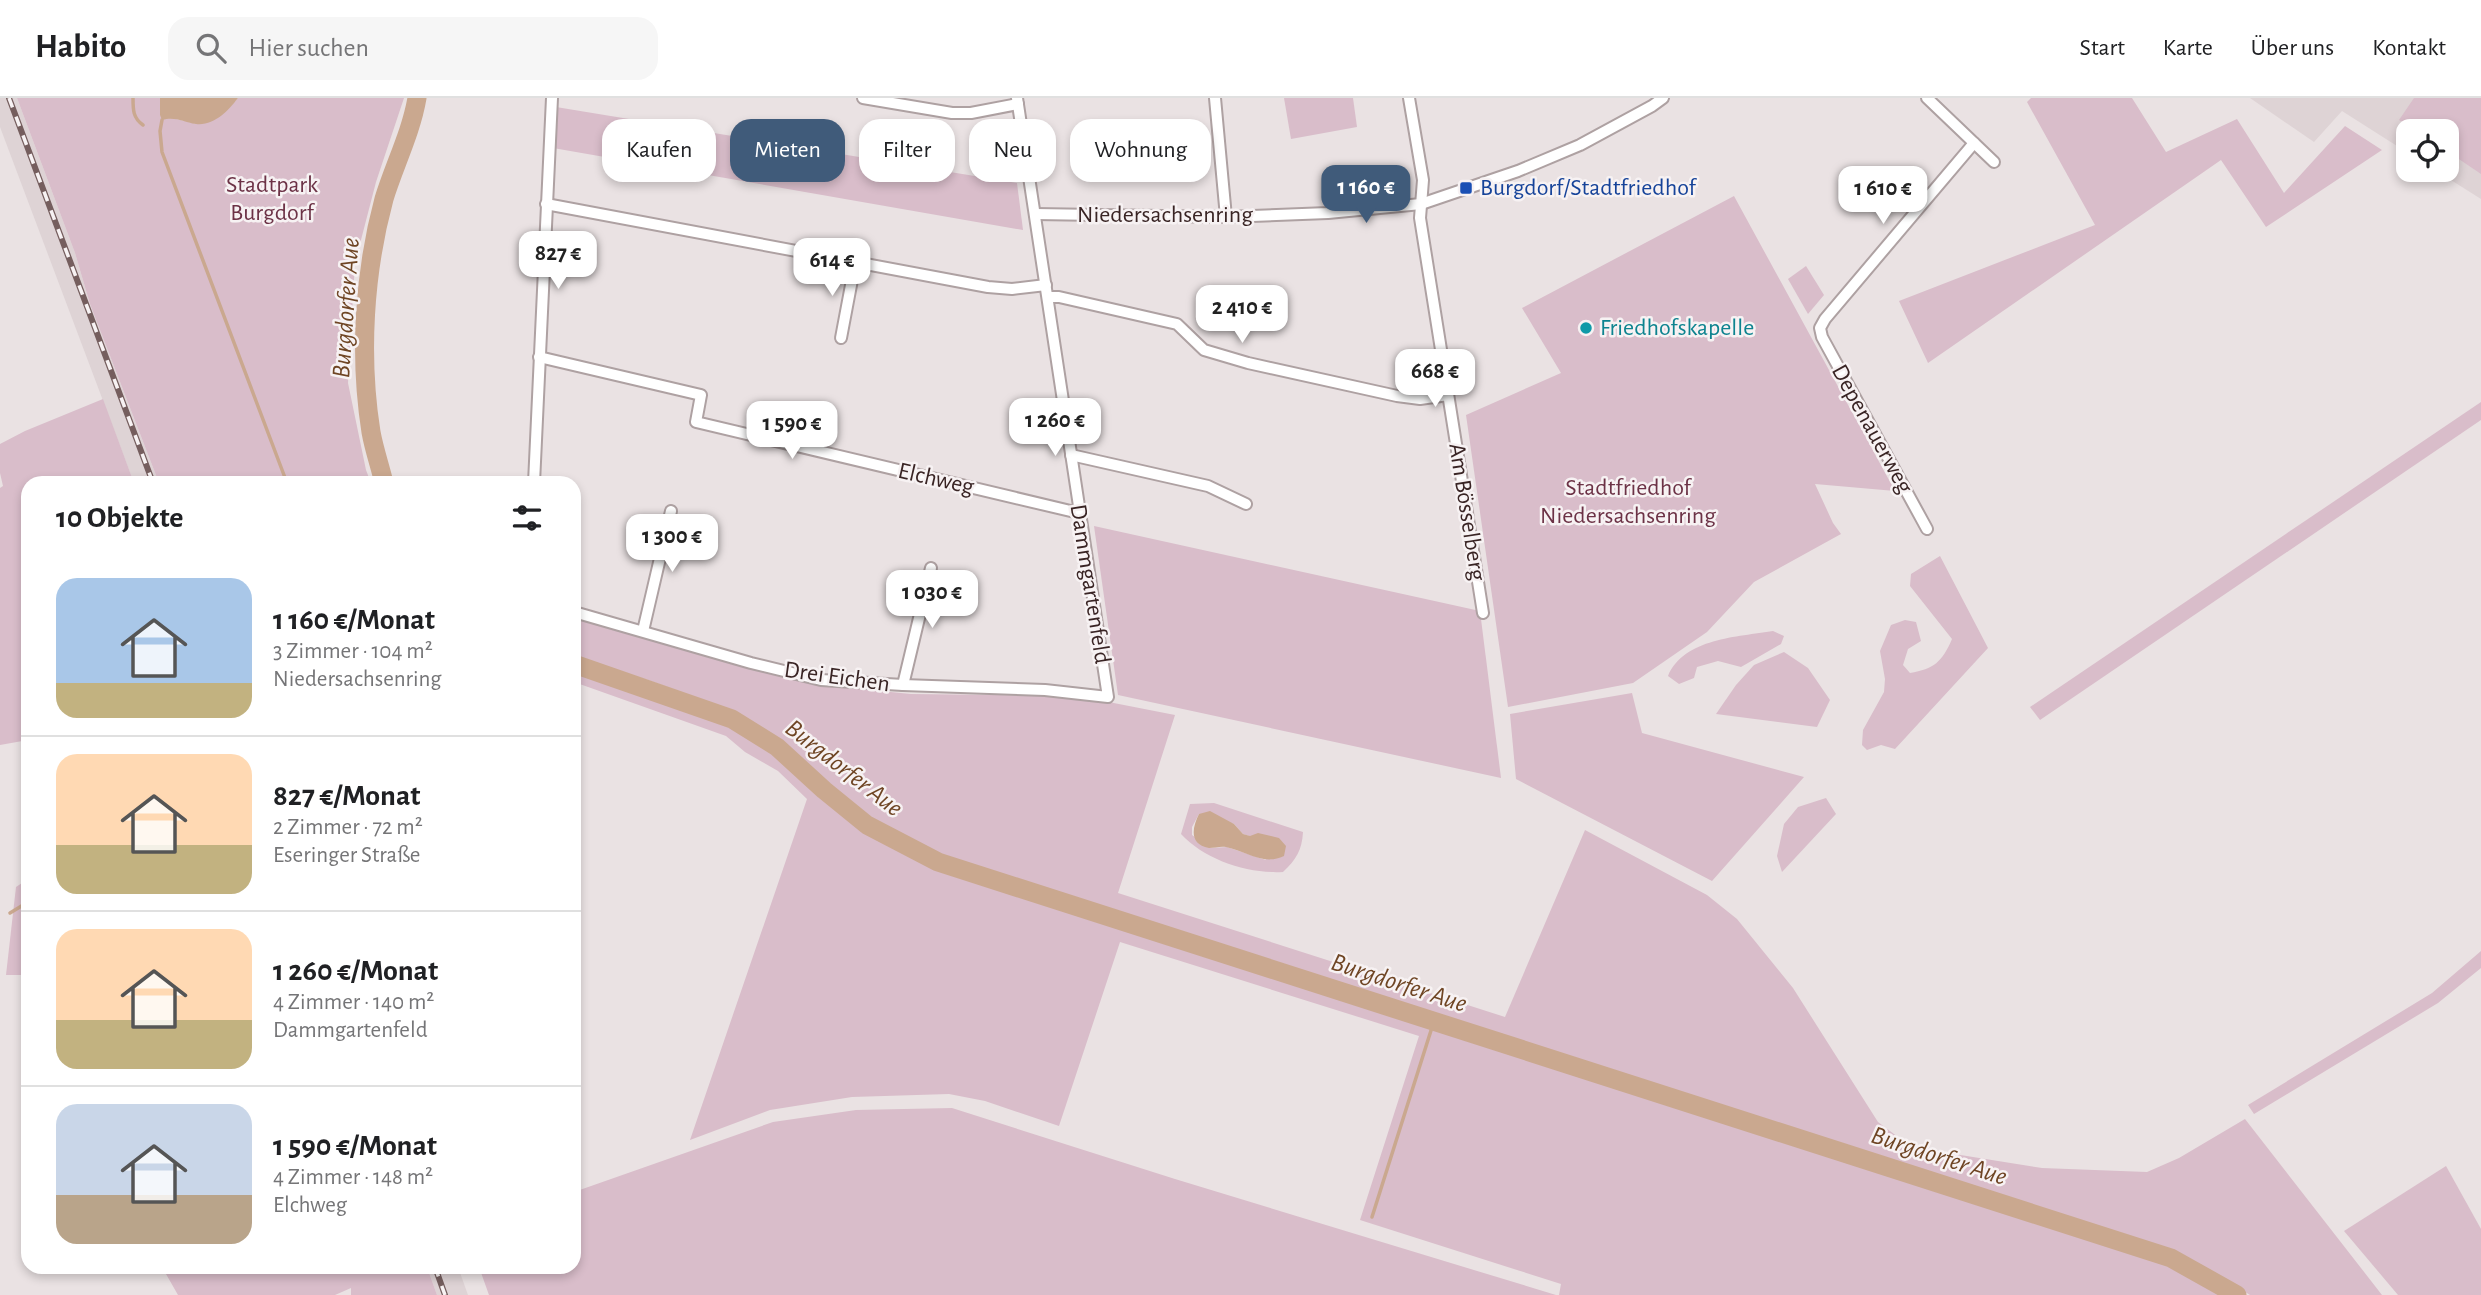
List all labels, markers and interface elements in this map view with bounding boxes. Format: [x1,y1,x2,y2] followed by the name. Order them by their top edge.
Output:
[168,17,658,80] search box
[192,29,230,67] icon: search
[35,31,126,64] text: Habito
[248,35,369,61] text: Hier suchen
[2080,36,2125,60] text: Start
[2163,36,2213,60] text: Karte
[2251,36,2334,60] text: Über uns
[2372,36,2446,60] text: Kontakt
[602,119,716,182] chip: Kaufen
[730,119,845,182] chip: Mieten
[859,119,955,182] chip: Filter
[969,119,1056,182] chip: Neu
[1070,119,1211,182] chip: Wohnung
[2396,119,2459,182] map controls
[2396,119,2459,182] button: locate
[1301,166,1431,225] pin: 1 160 €
[1818,166,1948,226] pin: 1 610 €
[226,173,318,225] park label: Stadtpark Burgdorf
[1337,176,1395,199] text: 1 160 €
[1480,176,1697,200] place label: Burgdorf/Stadtfriedhof
[1854,177,1912,200] text: 1 610 €
[1458,180,1474,196] marker: Burgdorf/Stadtfriedhof
[1077,203,1253,227] street label: Niedersachsenring
[509,232,607,291] pin: 827 €
[328,237,364,379] water label: Burgdorfer Aue
[783,238,881,298] pin: 614 €
[535,242,581,265] text: 827 €
[809,249,855,272] text: 614 €
[1177,286,1307,345] pin: 2 410 €
[1212,296,1272,319] text: 2 410 €
[1600,316,1754,340] place label: Friedhofskapelle
[1578,320,1594,336] marker: Friedhofskapelle
[1386,350,1484,409] pin: 668 €
[1411,360,1459,383] text: 668 €
[1827,361,1917,498] street label: Depenauerweg
[990,398,1120,458] pin: 1 260 €
[727,402,857,461] pin: 1 590 €
[1025,409,1085,432] text: 1 260 €
[763,412,822,435] text: 1 590 €
[1444,442,1490,583] street label: Am Bösselberg
[896,459,977,499] street label: Elchweg
[1540,476,1716,528] park label: Stadtfriedhof Niedersachsenring
[508,499,546,537] icon: filters
[1066,502,1114,666] street label: Dammgartenfeld
[56,503,183,533] text: 10 Objekte
[607,514,737,574] pin: 1 300 €
[642,525,702,548] text: 1 300 €
[867,570,997,630] pin: 1 030 €
[902,581,962,604] text: 1 030 €
[273,605,435,635] text: 1 160 €/Monat
[112,606,196,690] icon: home
[273,640,433,663] text: 3 Zimmer · 104 m²
[783,658,891,696] street label: Drei Eichen
[273,668,442,691] text: Niedersachsenring
[781,714,908,822] water label: Burgdorfer Aue
[273,781,420,811] text: 827 €/Monat
[112,782,196,866] icon: home
[273,816,423,839] text: 2 Zimmer · 72 m²
[273,844,420,867] text: Eseringer Straße
[1328,949,1470,1017] water label: Burgdorfer Aue
[273,956,438,986] text: 1 260 €/Monat
[112,957,196,1041] icon: home
[273,991,434,1014] text: 4 Zimmer · 140 m²
[273,1019,428,1042] text: Dammgartenfeld
[1868,1122,2010,1190] water label: Burgdorfer Aue
[273,1131,437,1161] text: 1 590 €/Monat
[112,1132,196,1216] icon: home
[273,1166,433,1189] text: 4 Zimmer · 148 m²
[273,1194,347,1217] text: Elchweg

